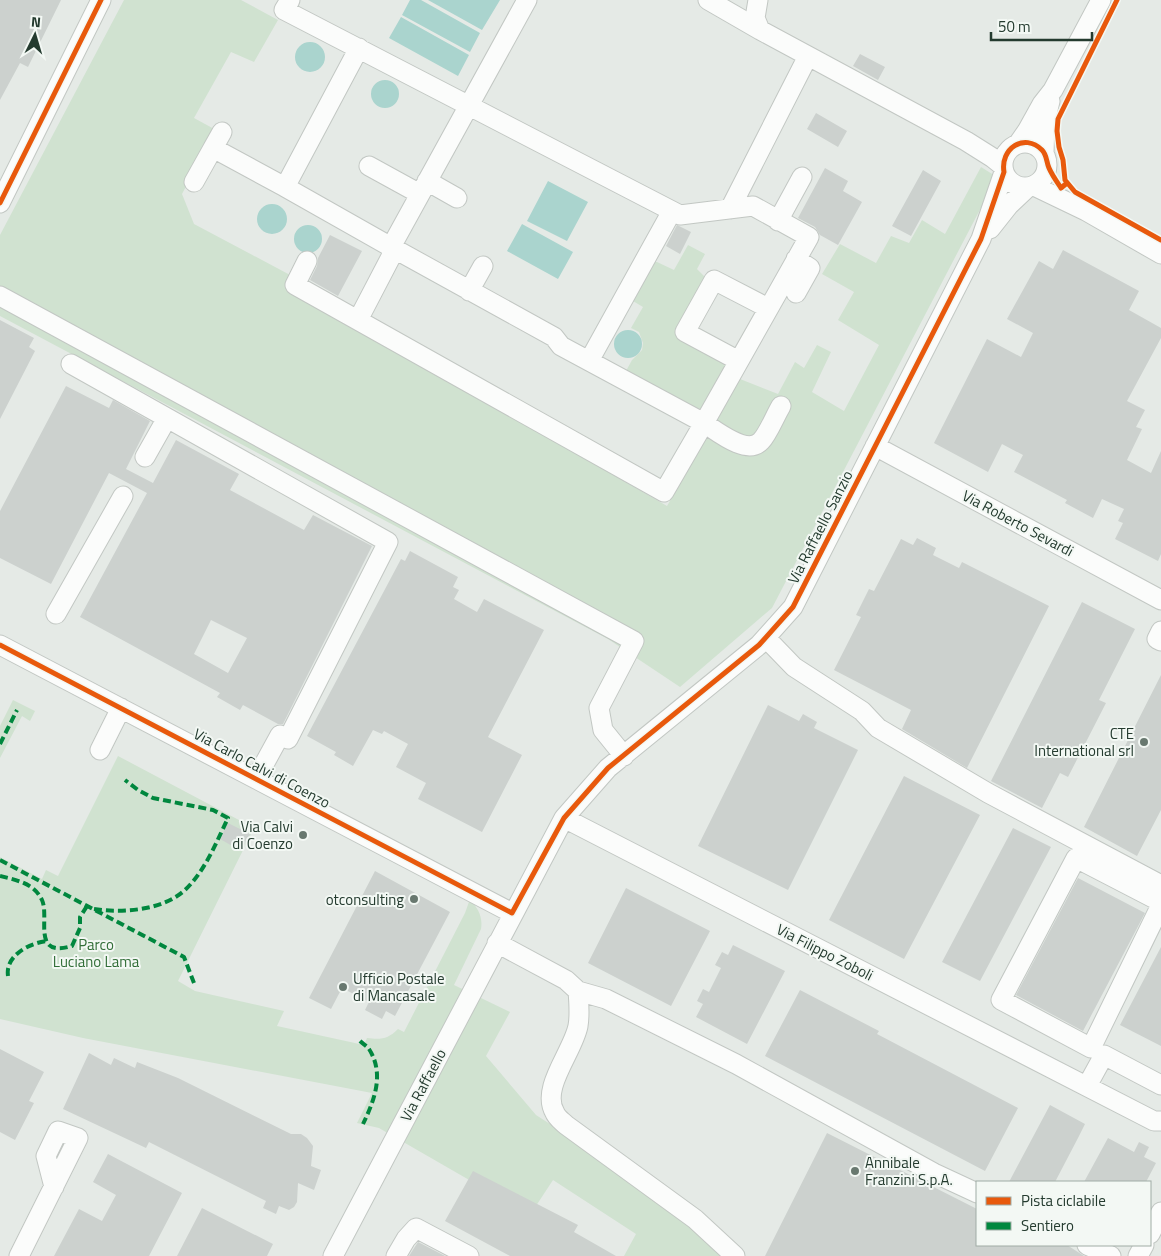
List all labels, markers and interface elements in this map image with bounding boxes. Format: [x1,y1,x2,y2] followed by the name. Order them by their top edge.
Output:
[10,10,60,60] north arrow
[991,10,1092,42] scale bar
[30,11,42,32] text: N
[998,15,1031,38] text: 50 m
[781,466,859,588] street label: Via Raffaello Sanzio
[958,484,1078,562] street label: Via Roberto Sevardi
[189,722,335,814] street label: Via Carlo Calvi di Coenzo
[1034,722,1134,762] place label: CTE International srl
[1138,736,1150,748] marker: CTE International srl
[232,815,293,855] place label: Via Calvi di Coenzo
[297,829,309,841] marker: Via Calvi di Coenzo
[326,888,404,911] place label: otconsulting
[408,893,420,905] marker: otconsulting
[772,918,878,986] street label: Via Filippo Zoboli
[53,933,140,973] park label: Parco Luciano Lama
[353,967,444,1007] place label: Ufficio Postale di Mancasale
[337,981,349,993] marker: Ufficio Postale di Mancasale
[394,1044,452,1125] street label: Via Raffaello
[865,1151,953,1191] place label: Annibale Franzini S.p.A.
[849,1165,861,1177] marker: Annibale Franzini S.p.A.
[976,1181,1151,1246] legend
[1021,1189,1106,1212] text: Pista ciclabile
[1021,1214,1074,1237] text: Sentiero

